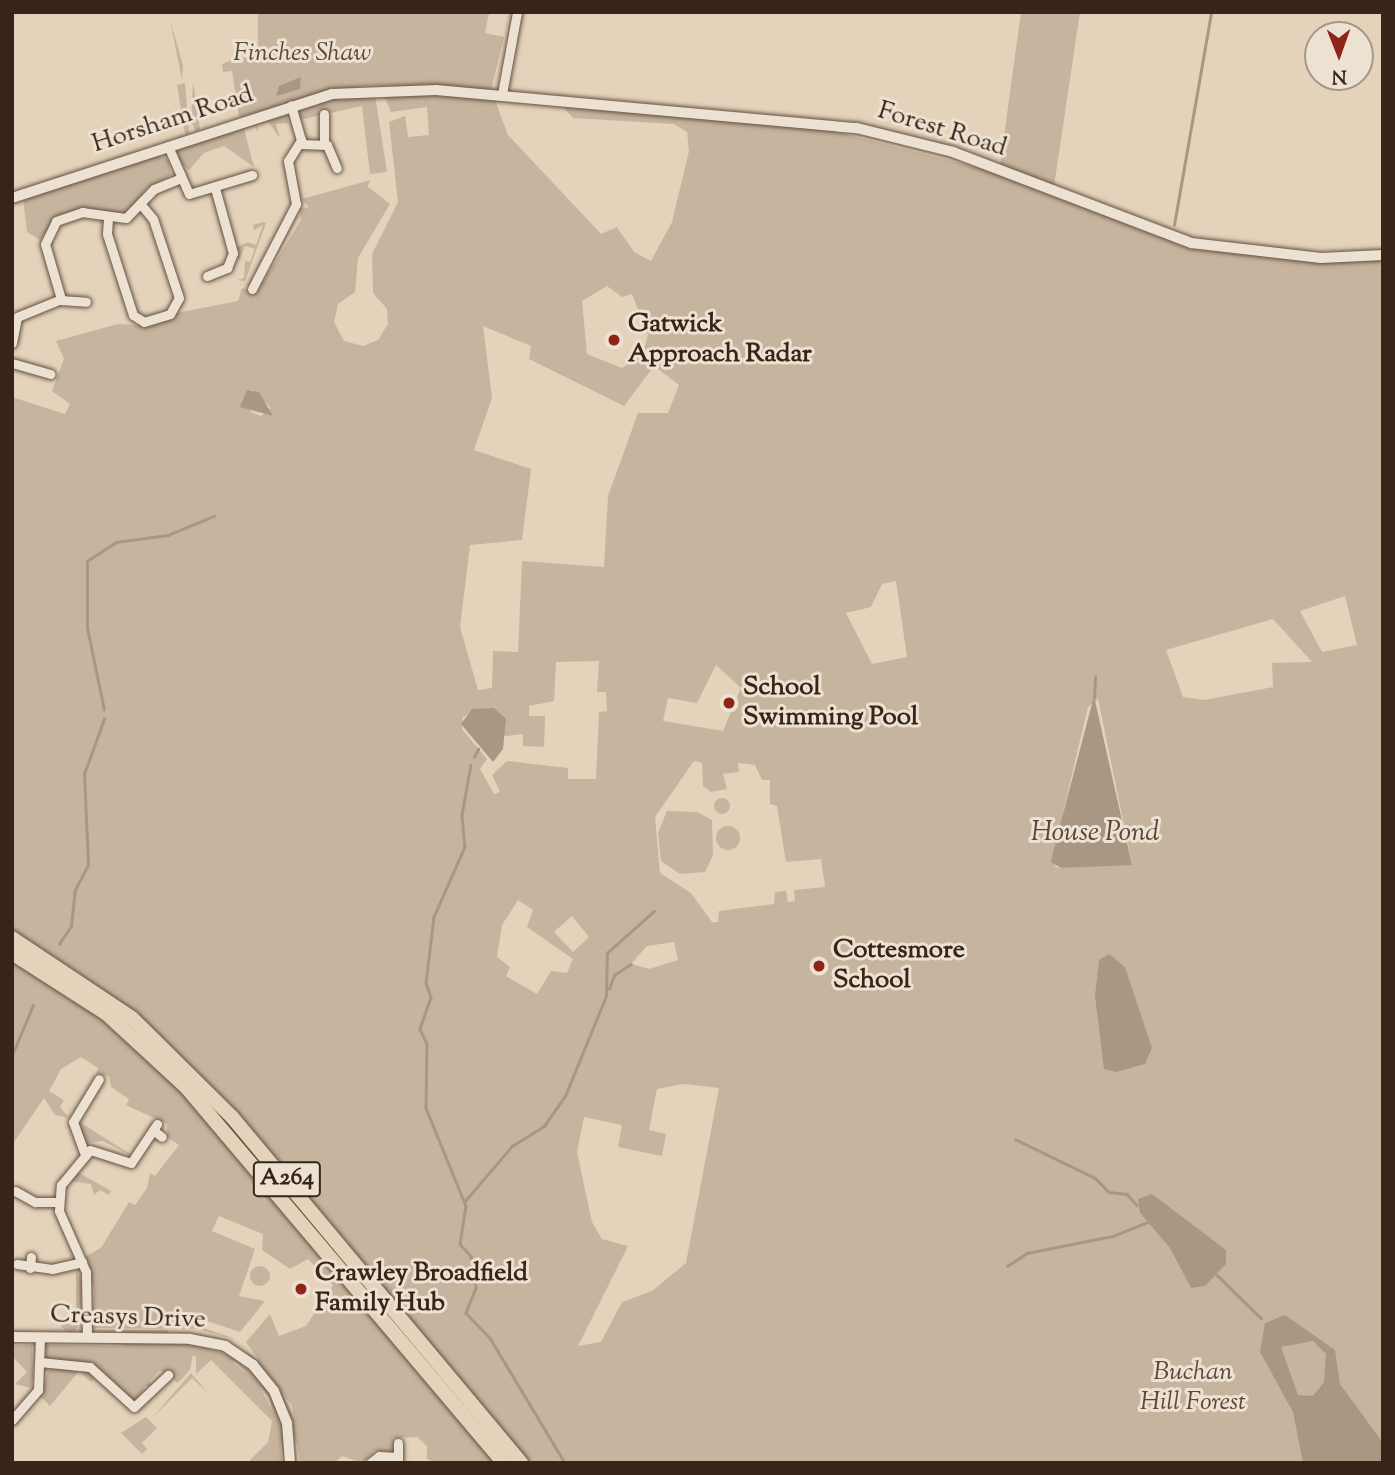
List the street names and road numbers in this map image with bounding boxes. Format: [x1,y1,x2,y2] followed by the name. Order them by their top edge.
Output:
[89,79,257,161] street label: Horsham Road
[874,96,1010,164] street label: Forest Road
[252,1158,322,1199] road number: A264
[50,1300,206,1336] street label: Creasys Drive

